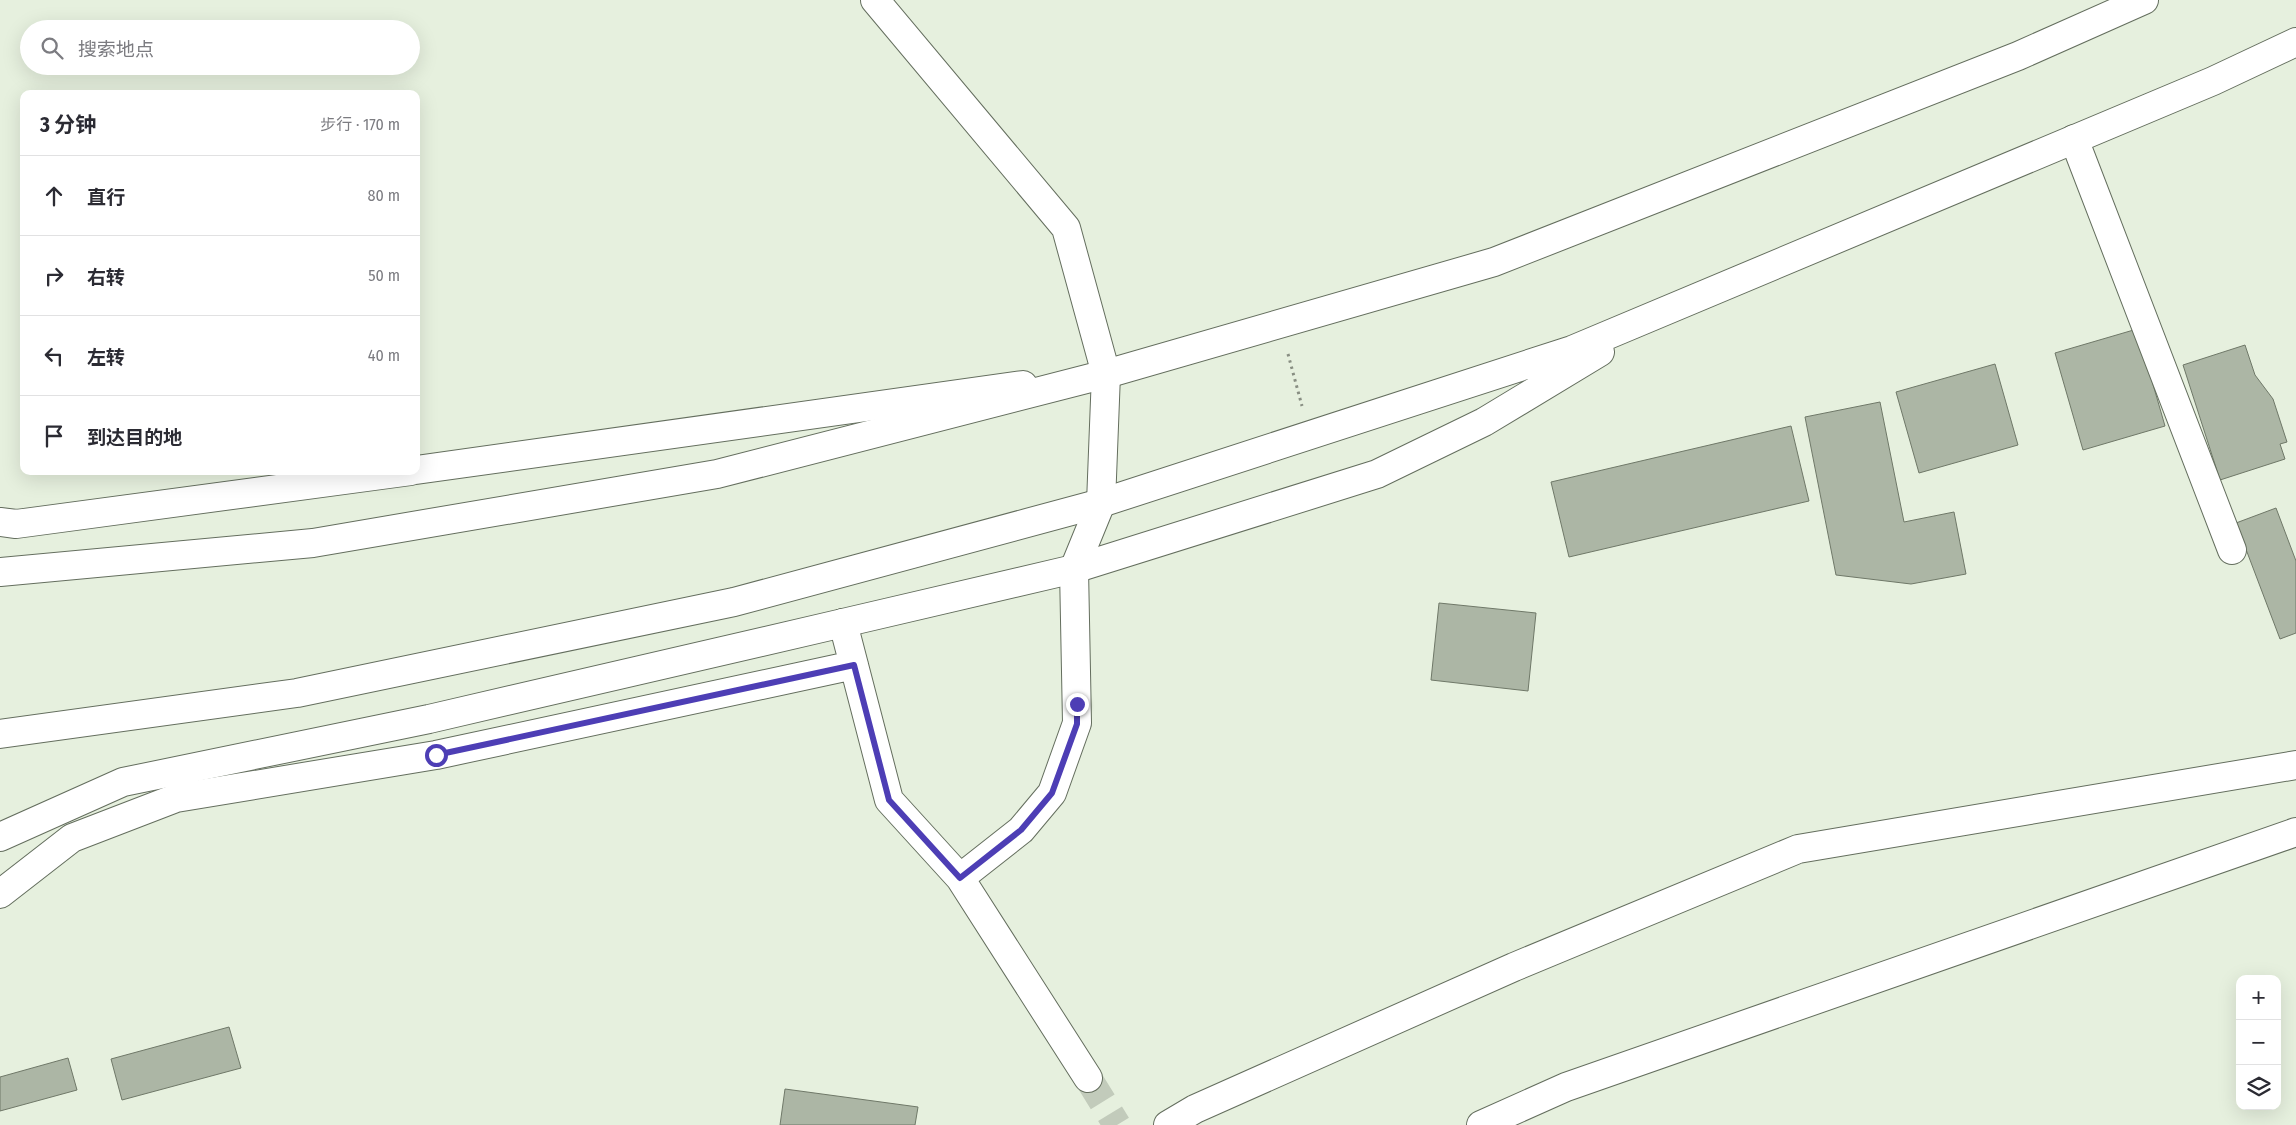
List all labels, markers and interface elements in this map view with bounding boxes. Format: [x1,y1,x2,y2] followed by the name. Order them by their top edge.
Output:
[20,20,420,75] search box
[38,34,66,62] icon: search
[78,38,154,61] text: 搜索地点
[40,112,96,138] text: 3 分钟
[320,115,400,134] text: 步行 · 170 m
[40,182,68,210] icon: ahead
[87,186,125,209] text: 直行
[368,186,400,205] text: 80 m
[40,262,68,290] icon: right
[87,266,125,289] text: 右转
[368,266,400,285] text: 50 m
[40,342,68,370] icon: left
[87,346,125,369] text: 左转
[368,346,400,365] text: 40 m
[40,422,68,450] icon: arrive
[87,426,182,449] text: 到达目的地
[1066,693,1089,716] route end
[425,744,448,767] route start
[2236,975,2281,1110] map controls
[2236,975,2281,1020] button: +
[2236,1020,2281,1065] button: −
[2236,1065,2281,1110] button: layers

